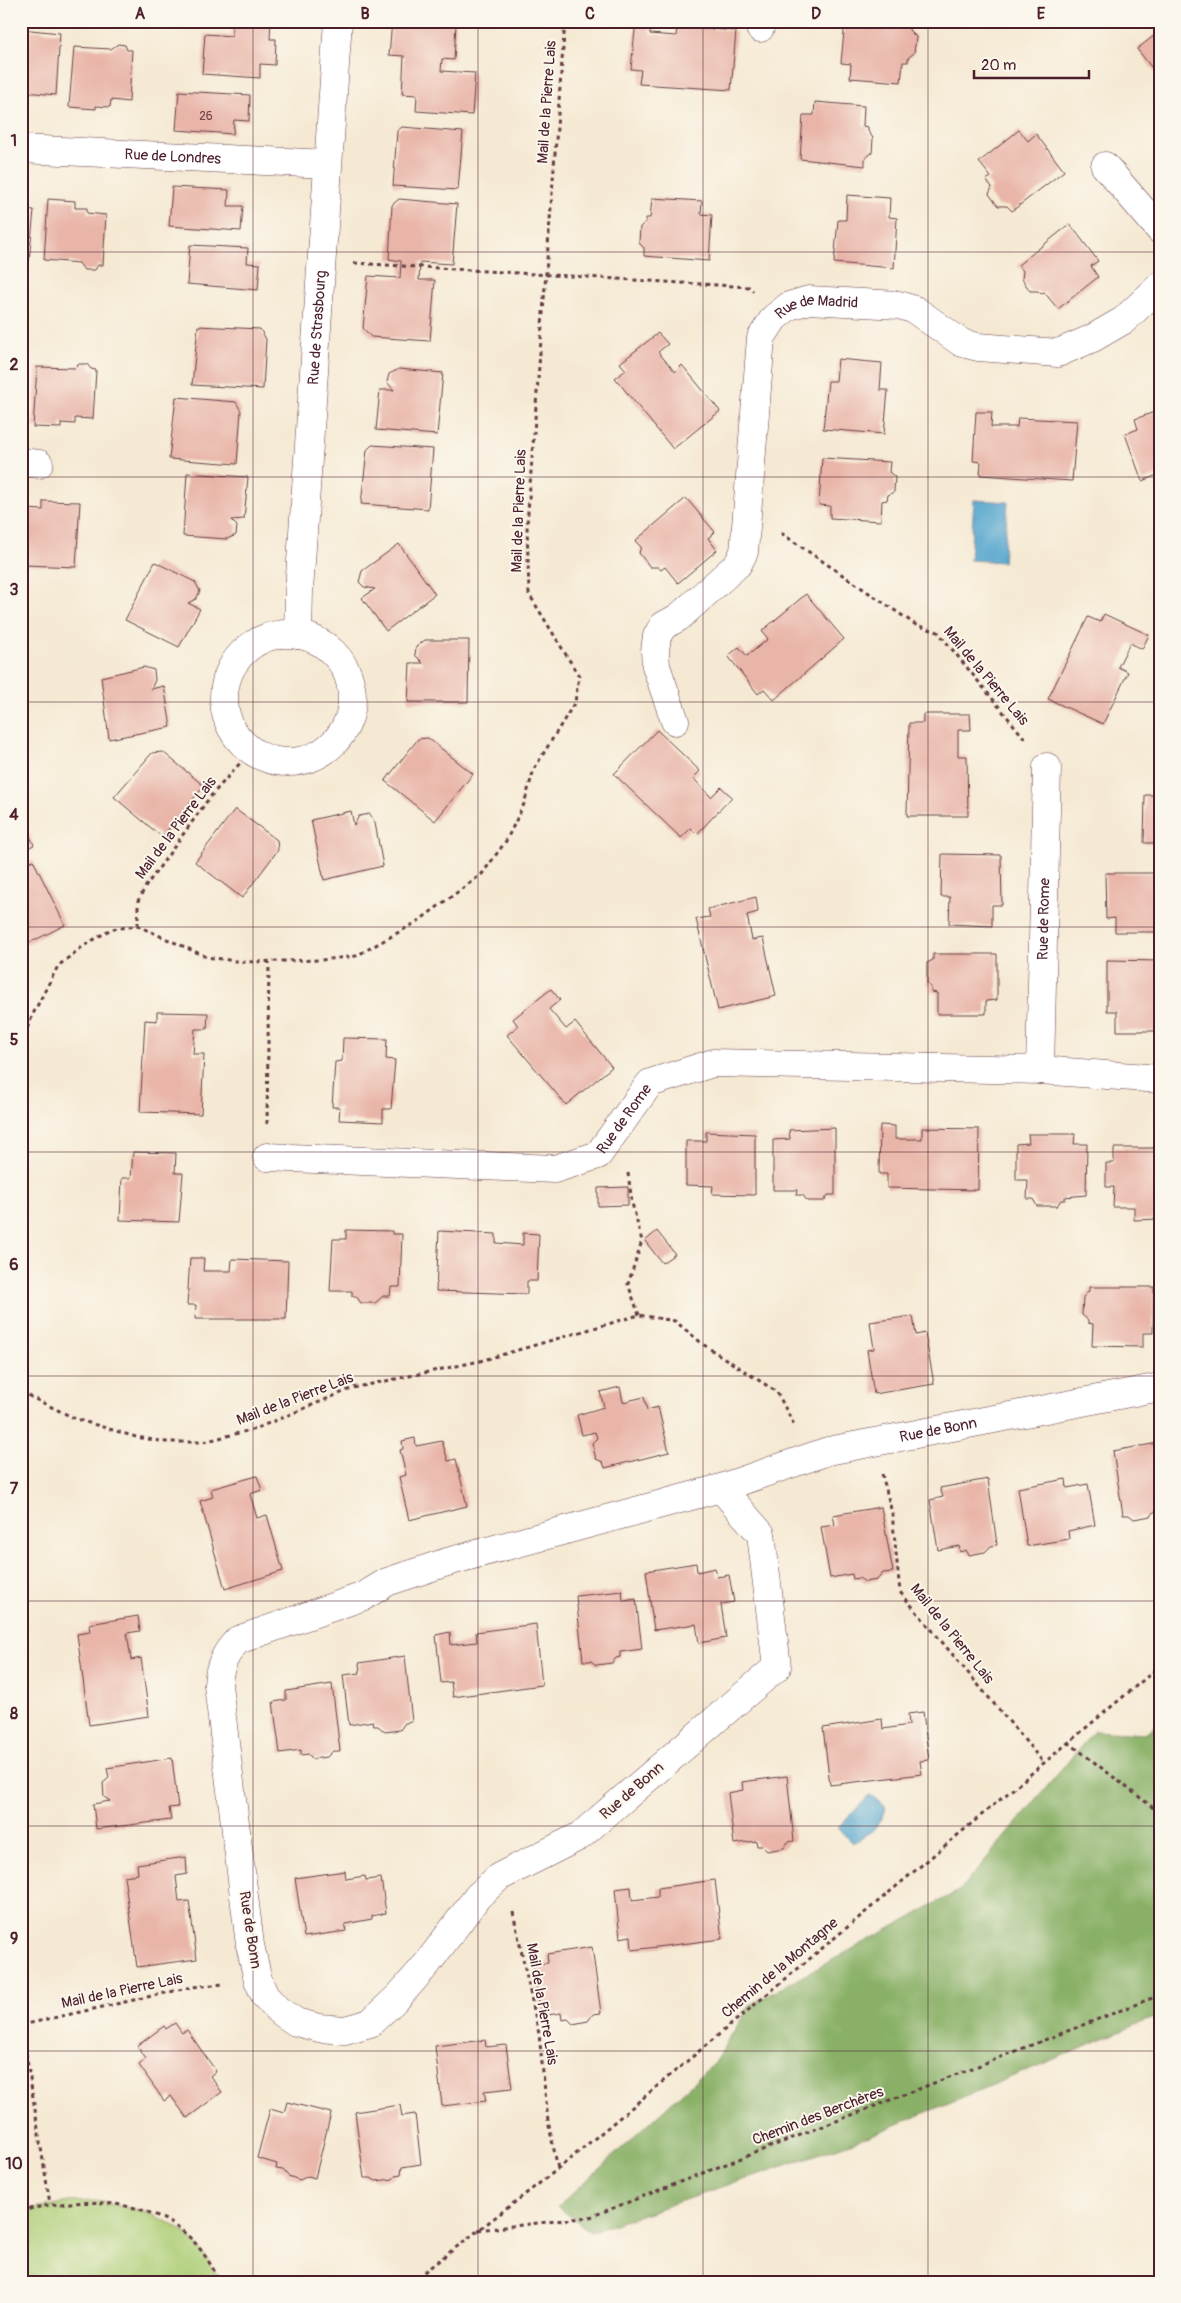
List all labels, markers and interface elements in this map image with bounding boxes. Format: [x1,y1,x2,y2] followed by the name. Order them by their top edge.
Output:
[135,4,146,24] text: A
[360,4,370,24] text: B
[585,4,595,24] text: C
[811,4,821,24] text: D
[1037,4,1046,24] text: E
[533,39,561,164] street label: Mail de la Pierre Lais
[974,48,1088,80] scale bar
[981,56,1016,75] text: 20 m
[199,109,213,124] house number: 26
[11,131,17,151] text: 1
[124,145,222,168] street label: Rue de Londres
[304,270,330,386] street label: Rue de Strasbourg
[771,290,859,323] street label: Rue de Madrid
[10,355,19,375] text: 2
[507,449,531,573] street label: Mail de la Pierre Lais
[10,580,19,600] text: 3
[939,623,1033,730] street label: Mail de la Pierre Lais
[131,773,221,883] street label: Mail de la Pierre Lais
[9,805,19,825] text: 4
[1033,877,1054,960] street label: Rue de Rome
[10,1030,19,1050] text: 5
[592,1080,656,1158] street label: Rue de Rome
[9,1255,19,1275] text: 6
[234,1368,356,1430] street label: Mail de la Pierre Lais
[898,1413,979,1447] street label: Rue de Bonn
[10,1479,19,1499] text: 7
[906,1580,998,1688] street label: Mail de la Pierre Lais
[10,1704,18,1724] text: 8
[596,1758,668,1824] street label: Rue de Bonn
[234,1890,266,1970] street label: Rue de Bonn
[718,1913,843,2022] street label: Chemin de la Montagne
[10,1929,18,1949] text: 9
[522,1942,562,2067] street label: Mail de la Pierre Lais
[60,1969,185,2013] street label: Mail de la Pierre Lais
[750,2082,887,2150] street label: Chemin des Berchères
[5,2154,23,2174] text: 10

